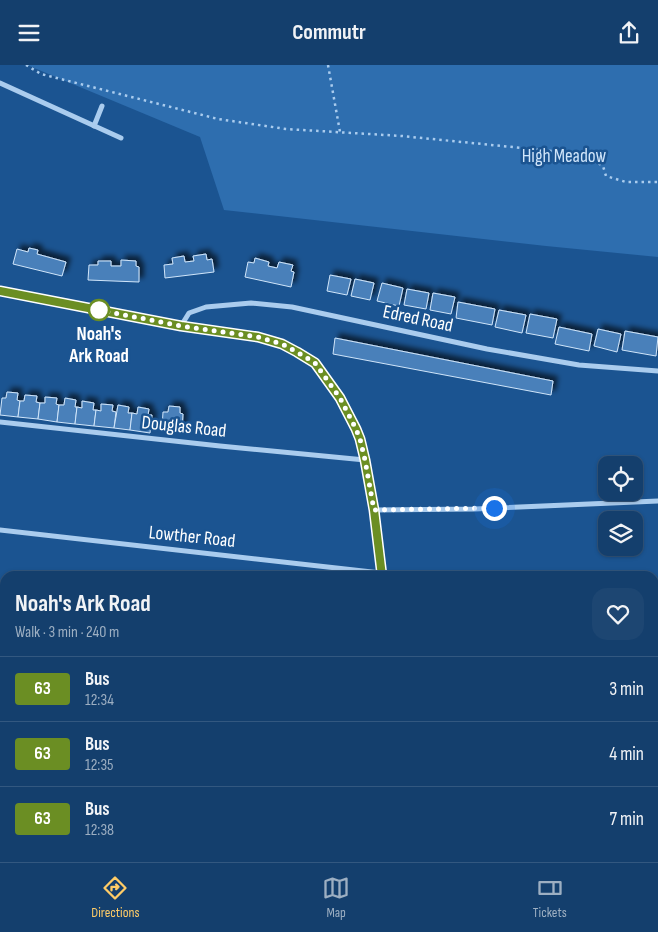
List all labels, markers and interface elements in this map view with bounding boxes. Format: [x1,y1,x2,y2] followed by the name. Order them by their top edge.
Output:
[15,19,43,47] icon: menu
[292,19,366,46] text: Commutr
[615,19,643,47] icon: share
[522,145,607,168] park label: High Meadow
[88,299,110,321] marker: Noah's Ark Road
[381,300,455,338] street label: Edred Road
[68,323,129,368] place label: Noah's Ark Road
[140,411,228,443] street label: Douglas Road
[598,456,643,556] map controls
[598,456,643,501] button: locate
[482,496,507,521] your location
[598,511,643,556] button: layers
[148,521,236,553] street label: Lowther Road
[592,588,644,640] button: heart
[15,589,151,618] text: Noah's Ark Road
[15,623,119,642] text: Walk · 3 min · 240 m
[85,668,110,691] text: Bus
[34,678,51,699] text: 63
[609,678,644,701] text: 3 min
[85,691,114,710] text: 12:34
[85,733,110,756] text: Bus
[34,743,51,764] text: 63
[609,743,644,766] text: 4 min
[85,756,114,775] text: 12:35
[85,798,110,821] text: Bus
[34,808,51,829] text: 63
[610,808,644,831] text: 7 min
[85,821,114,840] text: 12:38
[91,874,139,921] tab: Directions
[322,874,350,921] tab: Map
[533,874,567,921] tab: Tickets

